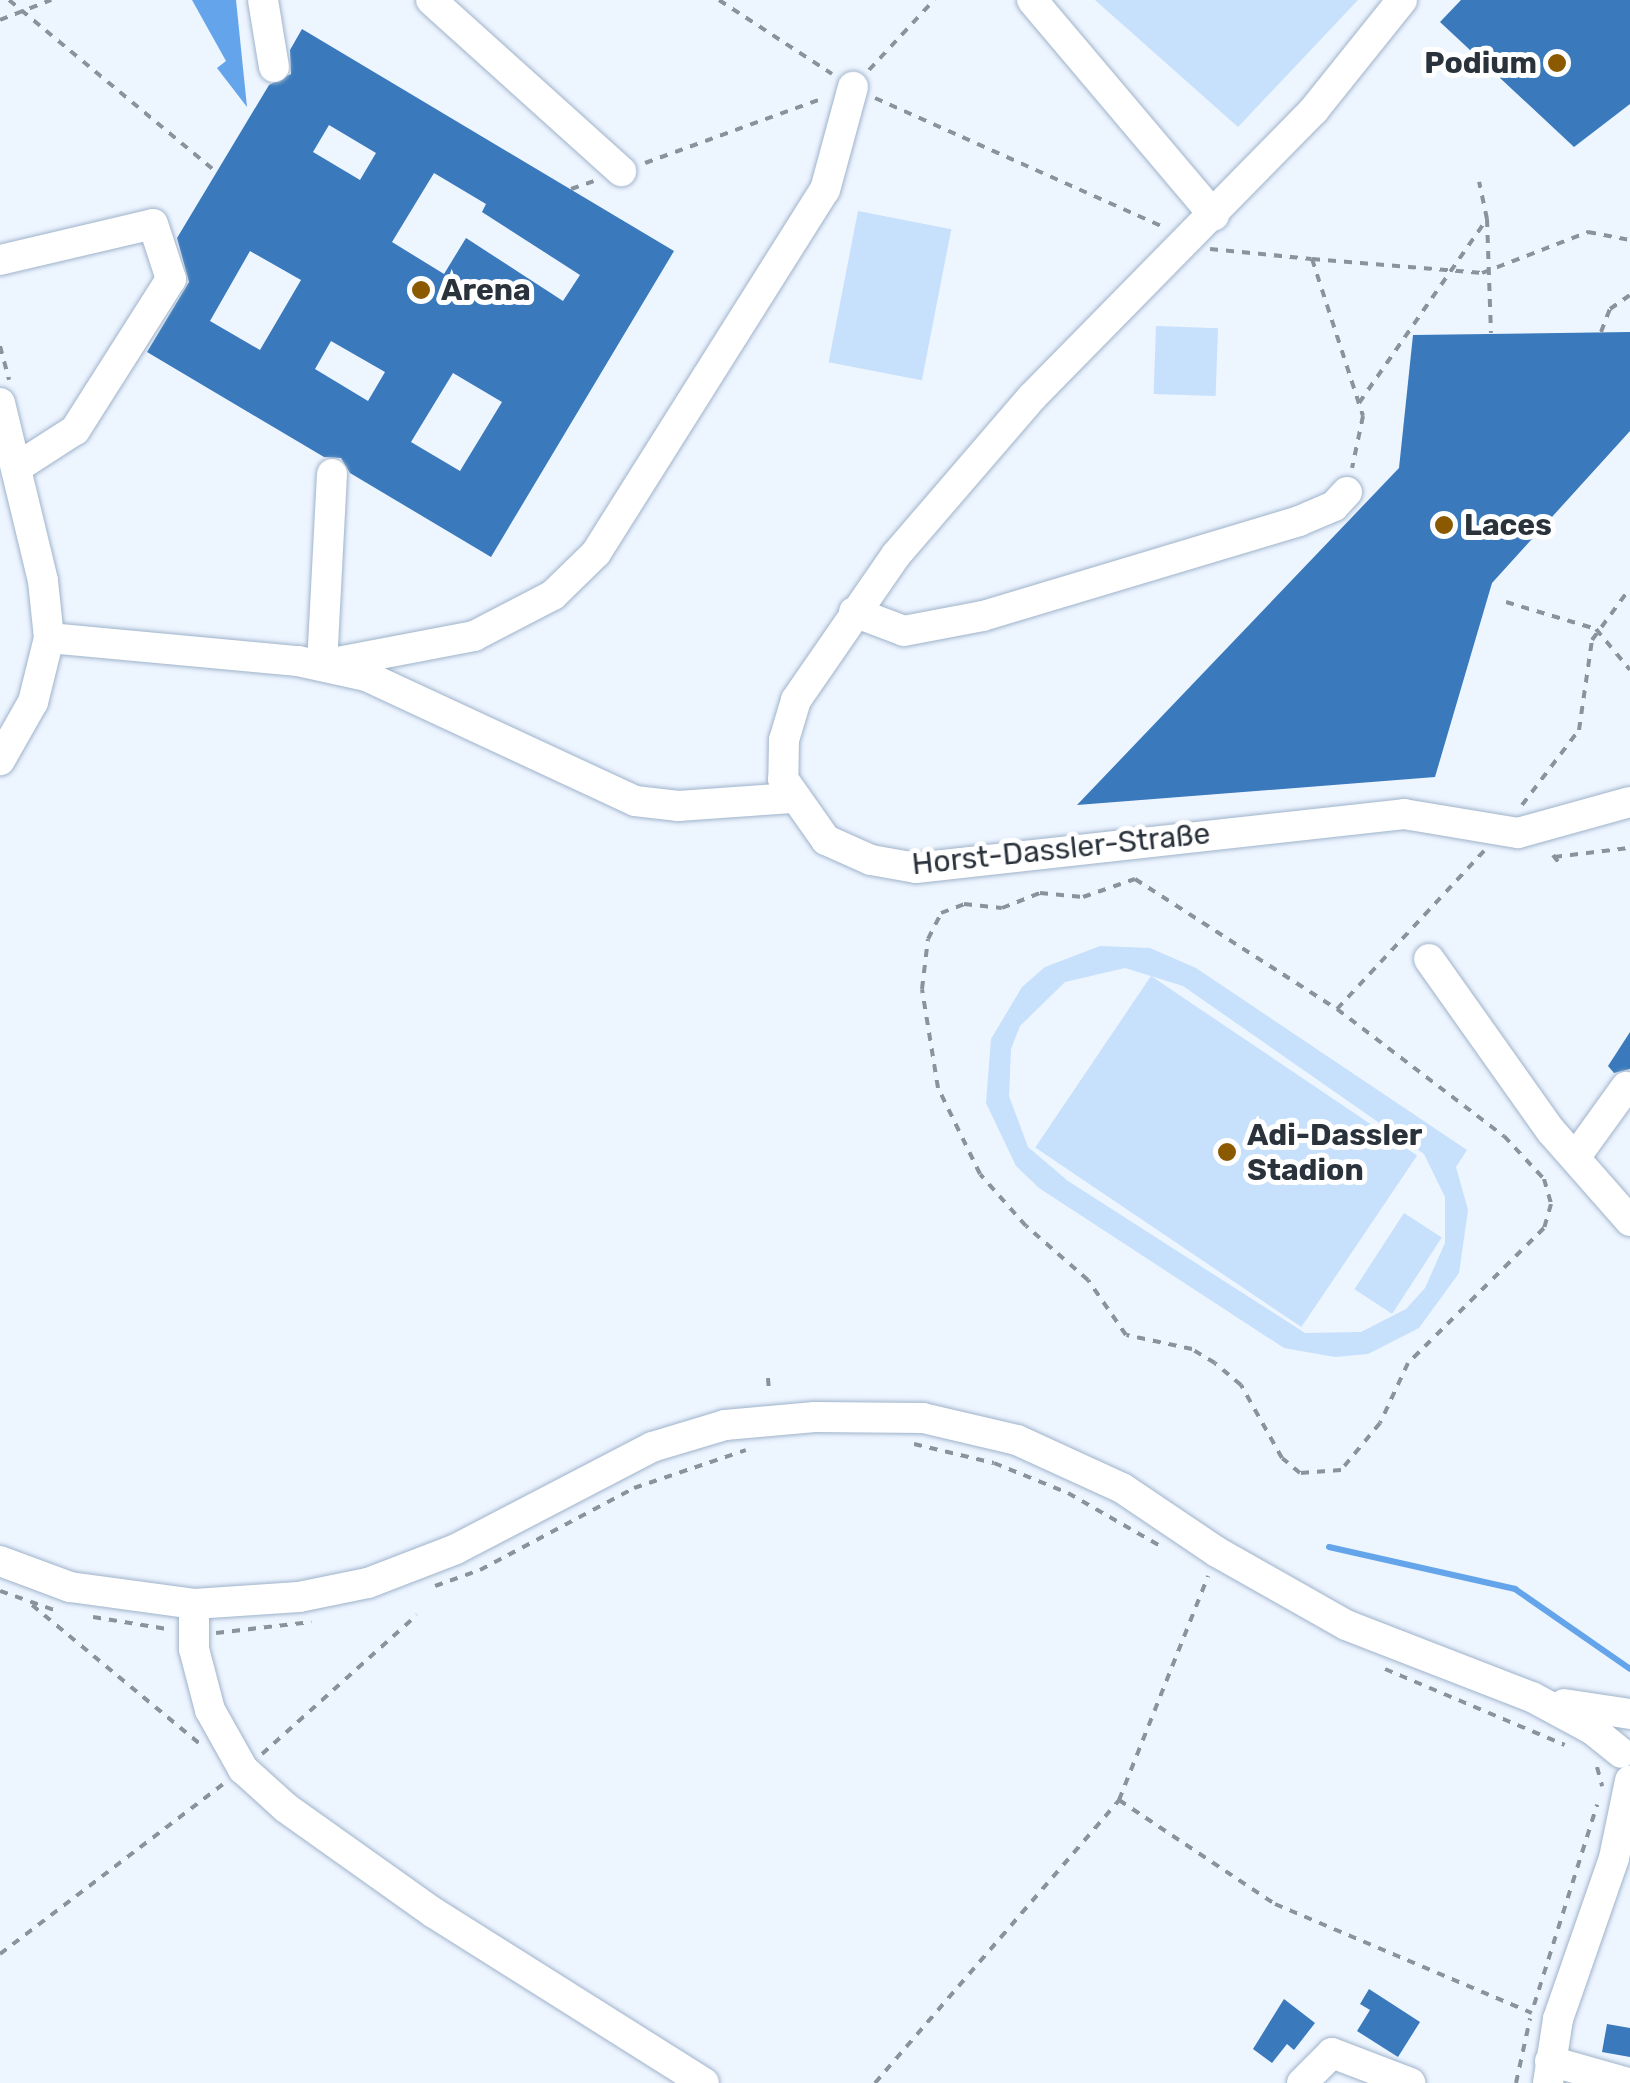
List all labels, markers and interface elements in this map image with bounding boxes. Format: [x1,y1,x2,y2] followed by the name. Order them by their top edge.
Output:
[1424,45,1537,81] place label: Podium
[1546,52,1568,74] marker: Podium
[441,272,531,308] place label: Arena
[410,279,432,301] marker: Arena
[1464,507,1552,543] place label: Laces
[1433,514,1455,536] marker: Laces
[910,815,1212,883] street label: Horst-Dassler-Straße
[1247,1117,1422,1188] place label: Adi-Dassler Stadion
[1216,1141,1238,1163] marker: Adi-Dassler Stadion

